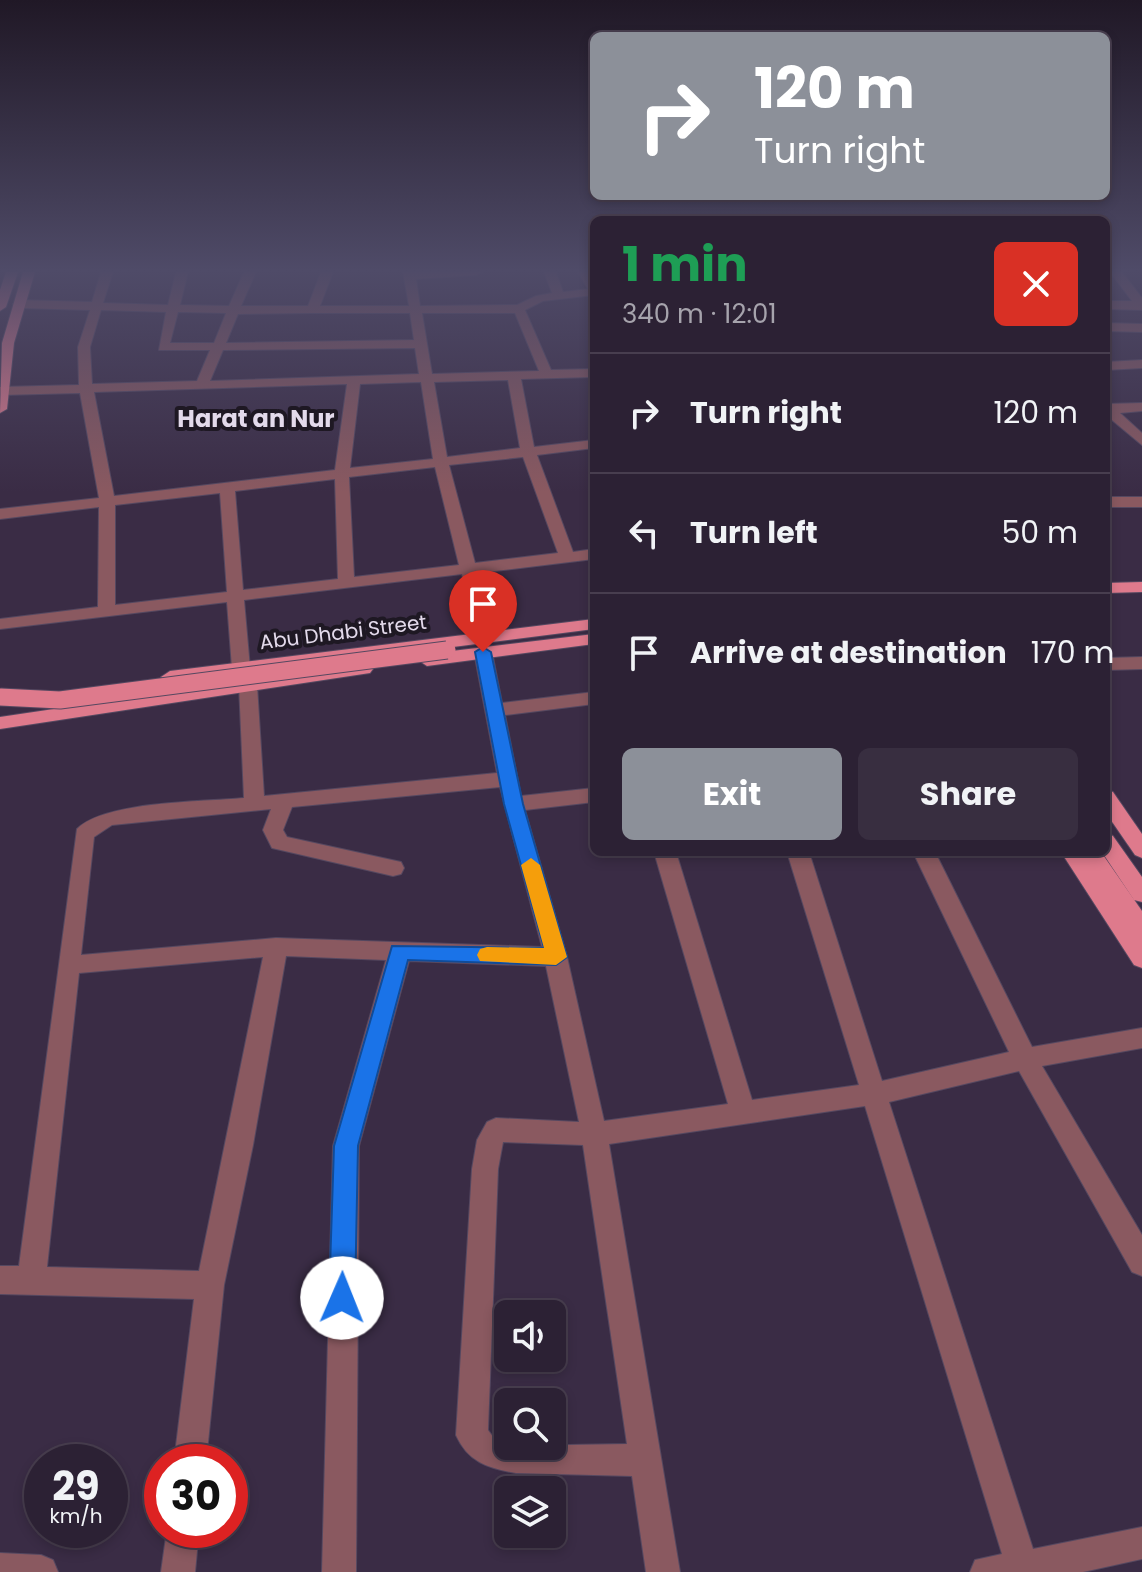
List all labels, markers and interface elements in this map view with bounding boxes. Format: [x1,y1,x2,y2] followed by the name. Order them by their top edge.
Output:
[754,49,915,128] text: 120 m
[622,64,726,168] icon: right
[754,125,925,176] text: Turn right
[622,231,748,298] text: 1 min
[994,242,1078,326] button: close
[622,296,777,332] text: 340 m · 12:01
[622,391,666,435] icon: right
[690,391,842,434] text: Turn right
[993,391,1078,434] text: 120 m
[177,402,335,435] district label: Harat an Nur
[622,511,666,555] icon: left
[690,511,818,554] text: Turn left
[1001,511,1078,554] text: 50 m
[449,570,517,652] pin
[461,582,505,626] icon: arrive
[258,608,428,656] street label: Abu Dhabi Street
[622,631,666,675] icon: arrive
[690,631,1007,674] text: Arrive at destination
[1031,631,1114,674] text: 170 m
[622,748,842,840] button: Exit
[858,748,1078,840] button: Share
[300,1256,384,1340] position arrow
[494,1300,566,1548] map controls
[494,1300,566,1372] button: sound
[494,1388,566,1460] button: search
[144,1444,248,1548] speed limit sign: 30
[52,1458,100,1514] text: 29
[494,1476,566,1548] button: layers
[49,1502,103,1530] text: km/h

